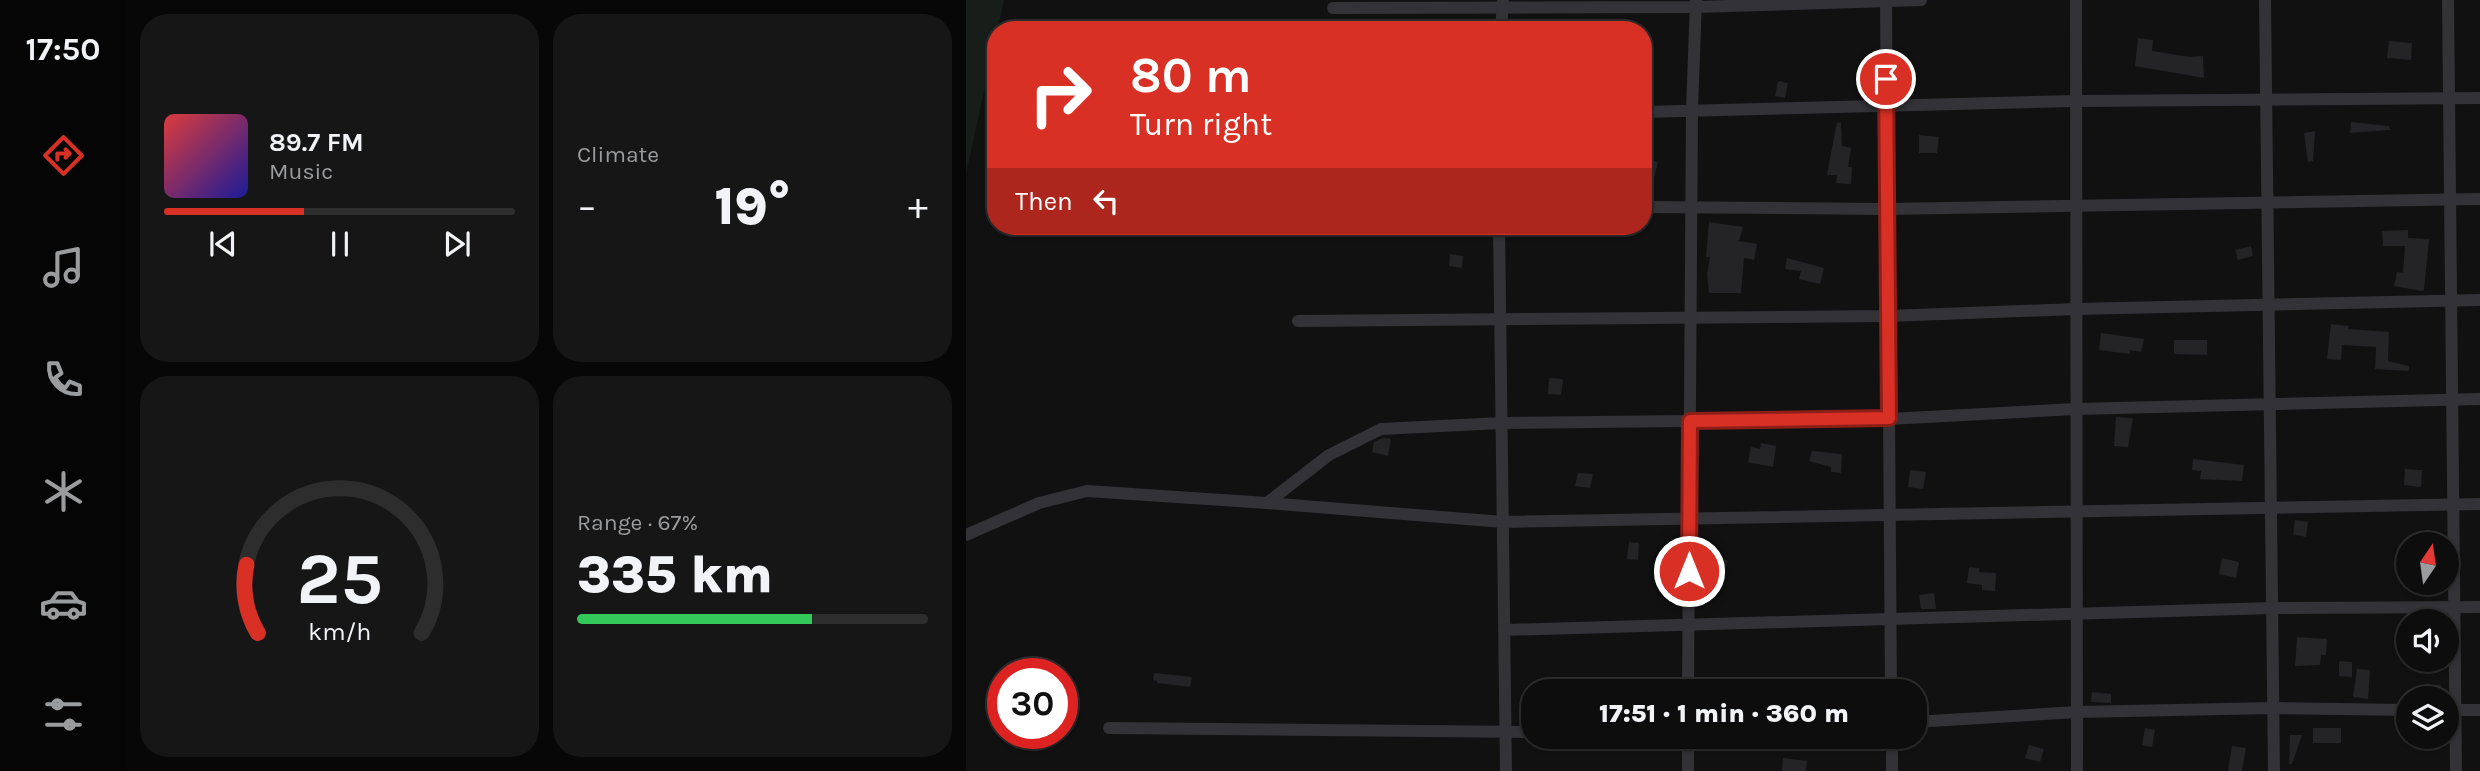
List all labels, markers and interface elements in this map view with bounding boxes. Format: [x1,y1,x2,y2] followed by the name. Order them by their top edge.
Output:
[26,31,100,68] text: 17:50
[1130,47,1252,104] text: 80 m
[1015,49,1106,140] icon: right
[1856,49,1916,109] pin
[1867,60,1905,98] icon: arrive
[1130,106,1272,143] text: Turn right
[269,127,364,158] text: 89.7 FM
[39,131,88,180] icon: directions
[577,141,659,168] text: Climate
[269,158,333,185] text: Music
[714,176,791,237] text: 19°
[1087,182,1125,220] icon: left
[577,184,597,229] text: −
[908,184,928,229] text: +
[1015,186,1073,217] text: Then
[204,225,242,263] icon: previous
[321,225,359,263] icon: pause
[438,225,476,263] icon: next
[39,243,88,292] icon: music
[39,355,88,404] icon: phone
[39,467,88,516] icon: climate
[577,509,698,536] text: Range · 67%
[2396,532,2459,595] north arrow
[2396,532,2459,749] map controls
[1652,534,1726,608] position arrow
[296,536,383,621] text: 25
[577,544,773,605] text: 335 km
[39,579,88,628] icon: car
[2396,609,2459,672] button: sound
[308,616,371,645] text: km/h
[987,658,1078,749] speed limit sign: 30
[2396,686,2459,749] button: layers
[39,690,88,739] icon: filters
[1599,698,1849,729] text: 17:51 · 1 min · 360 m

